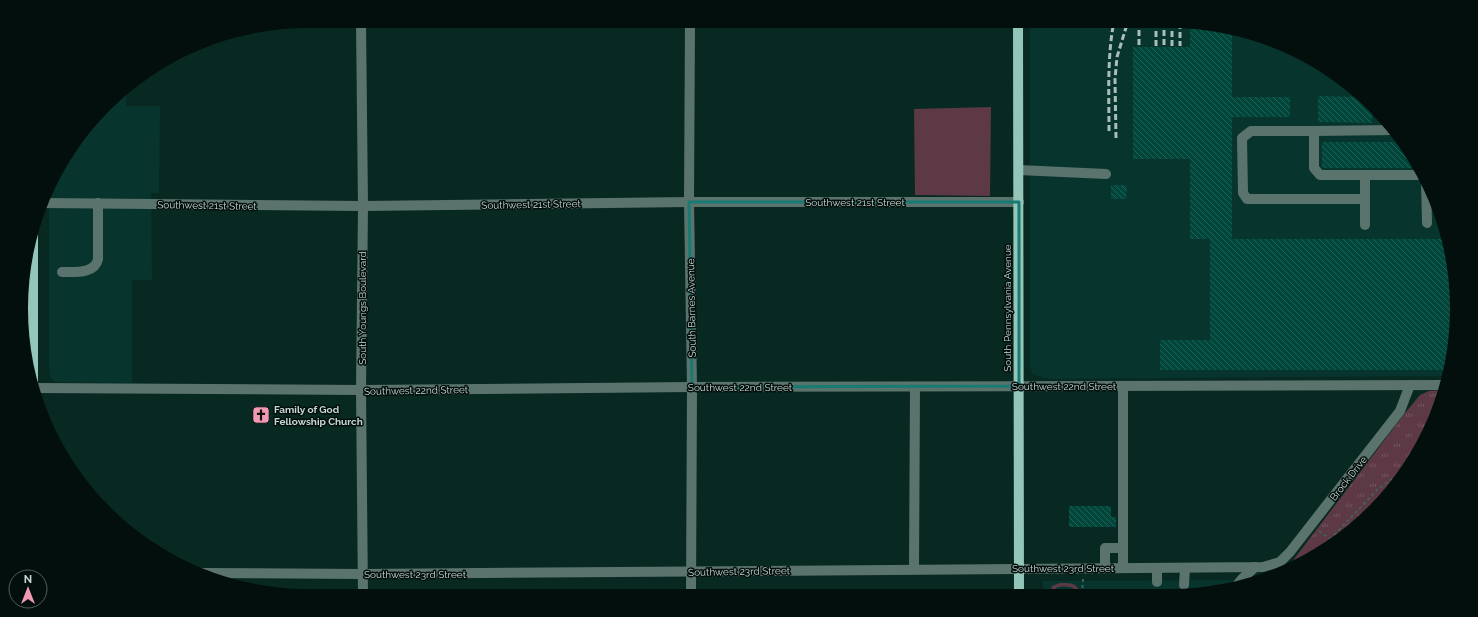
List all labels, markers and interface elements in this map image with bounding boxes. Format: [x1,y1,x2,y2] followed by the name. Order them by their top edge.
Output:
[805,197,905,208] street label: Southwest 21st Street
[481,198,582,211] street label: Southwest 21st Street
[157,199,257,212] street label: Southwest 21st Street
[1002,244,1013,372] street label: South Pennsylvania Avenue
[357,251,368,365] street label: South Youngs Boulevard
[685,258,698,358] street label: South Barnes Avenue
[1012,381,1117,392] street label: Southwest 22nd Street
[688,382,793,393] street label: Southwest 22nd Street
[364,384,469,397] street label: Southwest 22nd Street
[274,404,363,427] place label: Family of God Fellowship Church
[251,405,271,425] church icon: Family of God Fellowship Church
[1328,454,1369,503] street label: Brock Drive
[1012,563,1115,574] street label: Southwest 23rd Street
[688,565,791,578] street label: Southwest 23rd Street
[8,569,48,609] north arrow
[364,569,467,580] street label: Southwest 23rd Street
[24,573,32,586] text: N

